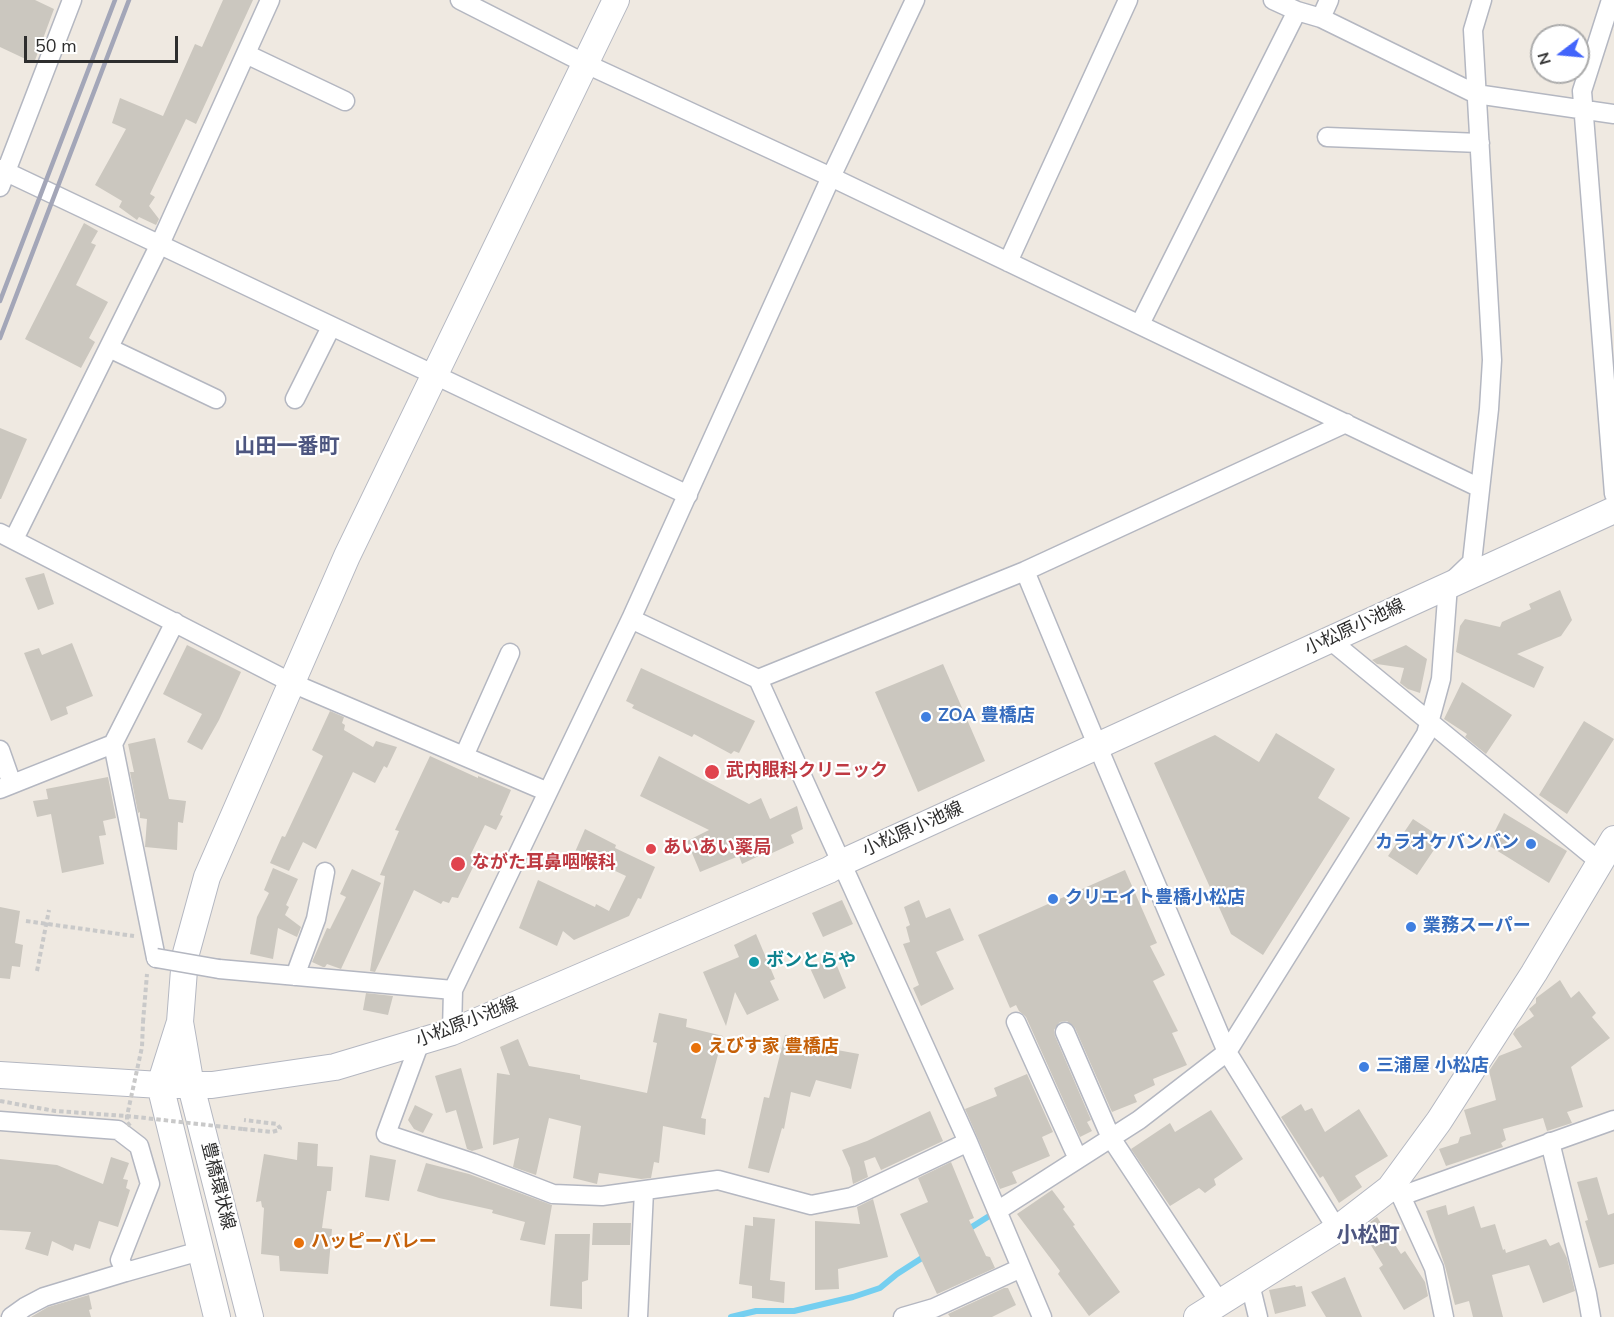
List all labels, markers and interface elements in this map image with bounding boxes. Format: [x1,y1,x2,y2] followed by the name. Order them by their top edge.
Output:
[27,24,182,62] scale bar
[1530,24,1590,84] north arrow
[35,34,77,58] text: 50 m
[1532,50,1557,67] text: N
[235,435,339,461] district label: 山田一番町
[1301,595,1409,661] street label: 小松原小池線
[938,706,1035,728] place label: ZOA 豊橋店
[919,710,933,724] marker: ZOA 豊橋店
[726,761,888,783] place label: 武内眼科クリニック
[703,763,721,781] marker: 武内眼科クリニック
[859,798,967,862] street label: 小松原小池線
[1375,833,1519,855] place label: カラオケバンバン
[1524,837,1538,851] marker: カラオケバンバン
[663,838,771,860] place label: あいあい薬局
[644,842,658,856] marker: あいあい薬局
[472,853,616,875] place label: ながた耳鼻咽喉科
[449,855,467,873] marker: ながた耳鼻咽喉科
[1065,888,1245,910] place label: クリエイト豊橋小松店
[1046,892,1060,906] marker: クリエイト豊橋小松店
[1423,916,1531,938] place label: 業務スーパー
[1404,920,1418,934] marker: 業務スーパー
[766,951,856,973] place label: ボンとらや
[747,955,761,969] marker: ボンとらや
[413,994,521,1052] street label: 小松原小池線
[708,1037,839,1059] place label: えびす家 豊橋店
[689,1041,703,1055] marker: えびす家 豊橋店
[1376,1056,1489,1078] place label: 三浦屋 小松店
[1357,1060,1371,1074] marker: 三浦屋 小松店
[196,1140,238,1232] street label: 豊橋環状線
[1337,1224,1399,1250] district label: 小松町
[311,1232,437,1254] place label: ハッピーバレー
[292,1236,306,1250] marker: ハッピーバレー

